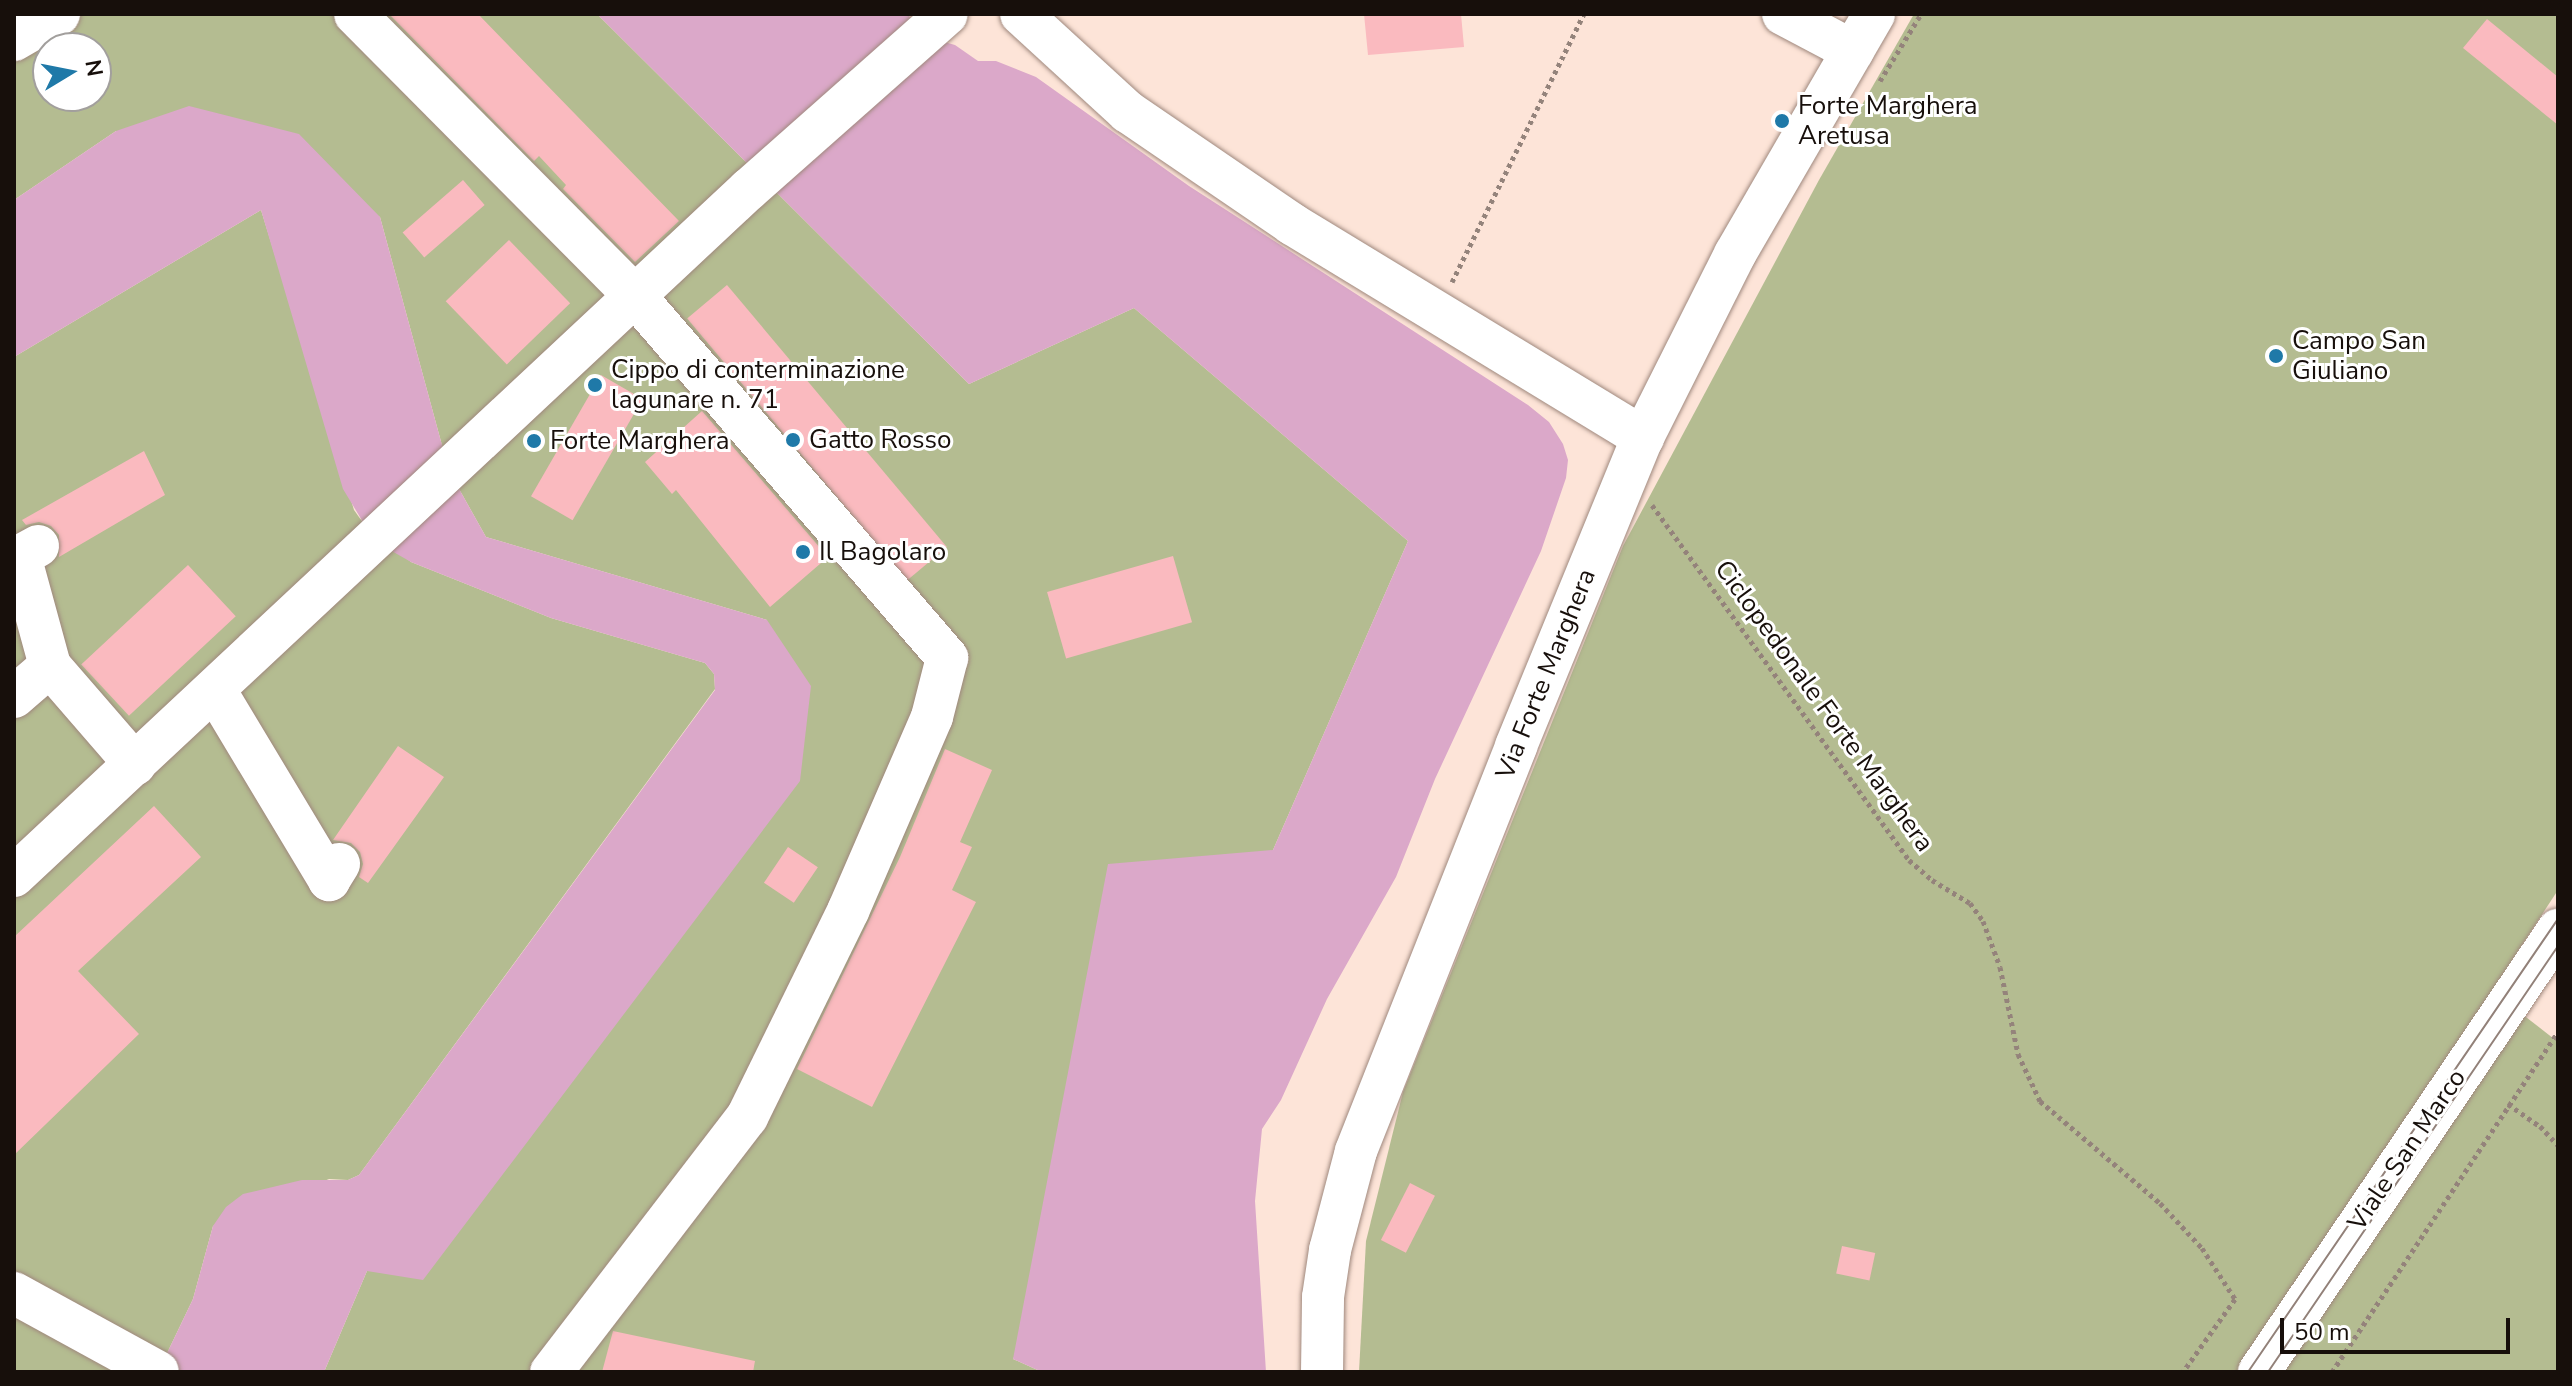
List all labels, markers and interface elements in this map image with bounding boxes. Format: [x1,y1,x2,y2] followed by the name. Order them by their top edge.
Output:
[32,32,112,112] north arrow
[77,57,110,79] text: N
[1798,90,1978,152] place label: Forte Marghera Aretusa
[1773,112,1791,130] marker: Forte Marghera Aretusa
[2292,325,2426,386] place label: Campo San Giuliano
[2267,347,2285,365] marker: Campo San Giuliano
[611,354,905,416] place label: Cippo di conterminazione lagunare n. 71
[586,376,604,394] marker: Cippo di conterminazione lagunare n. 71
[809,424,952,456] place label: Gatto Rosso
[550,425,730,457] place label: Forte Marghera
[784,431,802,449] marker: Gatto Rosso
[525,432,543,450] marker: Forte Marghera
[819,536,946,568] place label: Il Bagolaro
[794,543,812,561] marker: Il Bagolaro
[1708,554,1940,858] street label: Ciclopedonale Forte Marghera
[1490,564,1602,784] street label: Via Forte Marghera
[2341,1063,2473,1237] street label: Viale San Marco
[2284,1302,2514,1352] scale bar
[2294,1316,2350,1348] text: 50 m

